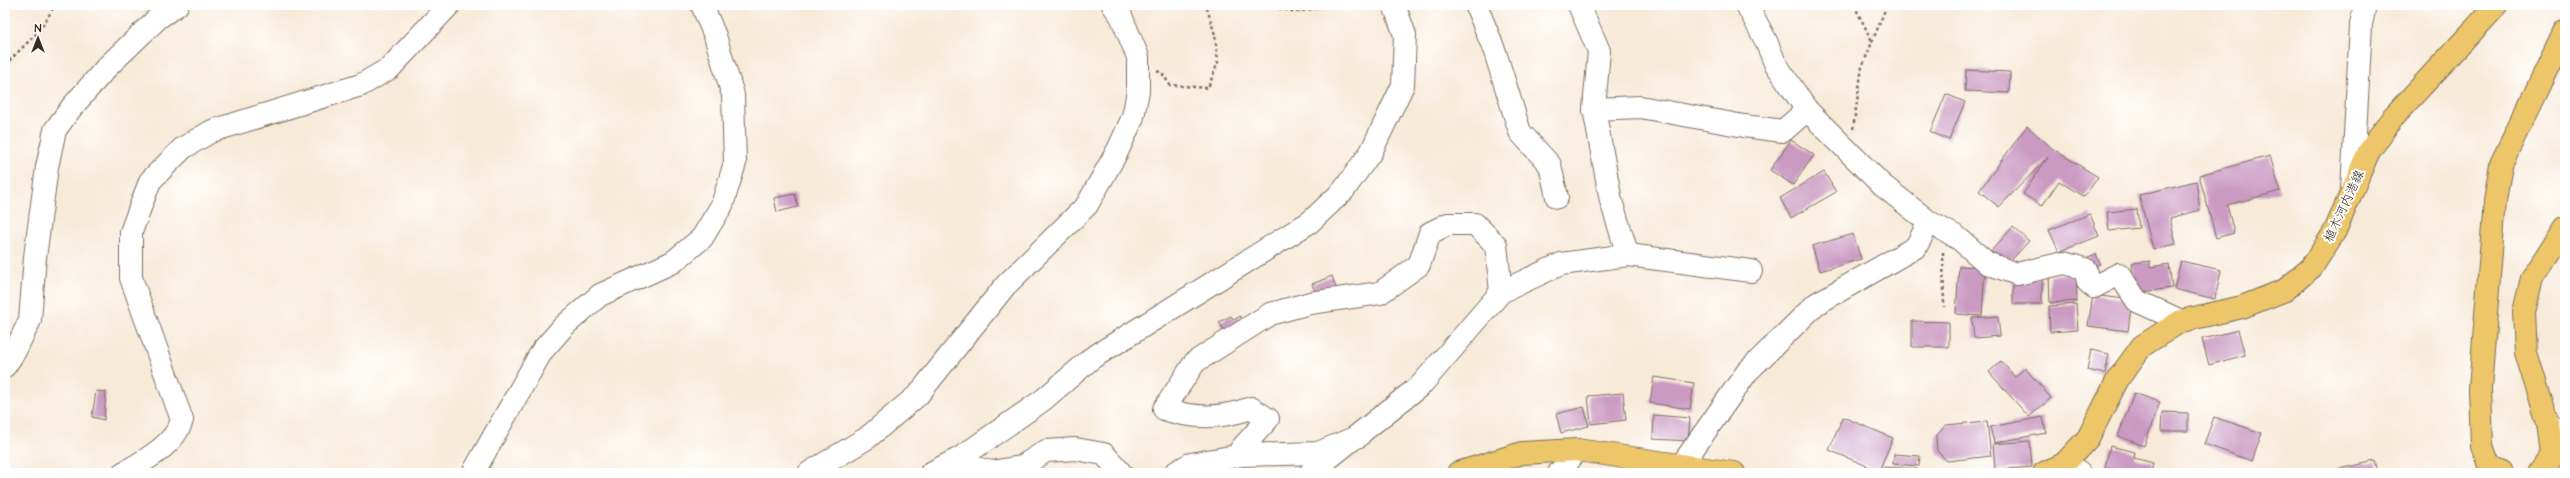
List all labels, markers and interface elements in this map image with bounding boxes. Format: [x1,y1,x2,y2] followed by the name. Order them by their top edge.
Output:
[18,18,58,58] north arrow
[35,21,42,36] text: N
[2319,166,2369,245] street label: 植木河内港線

